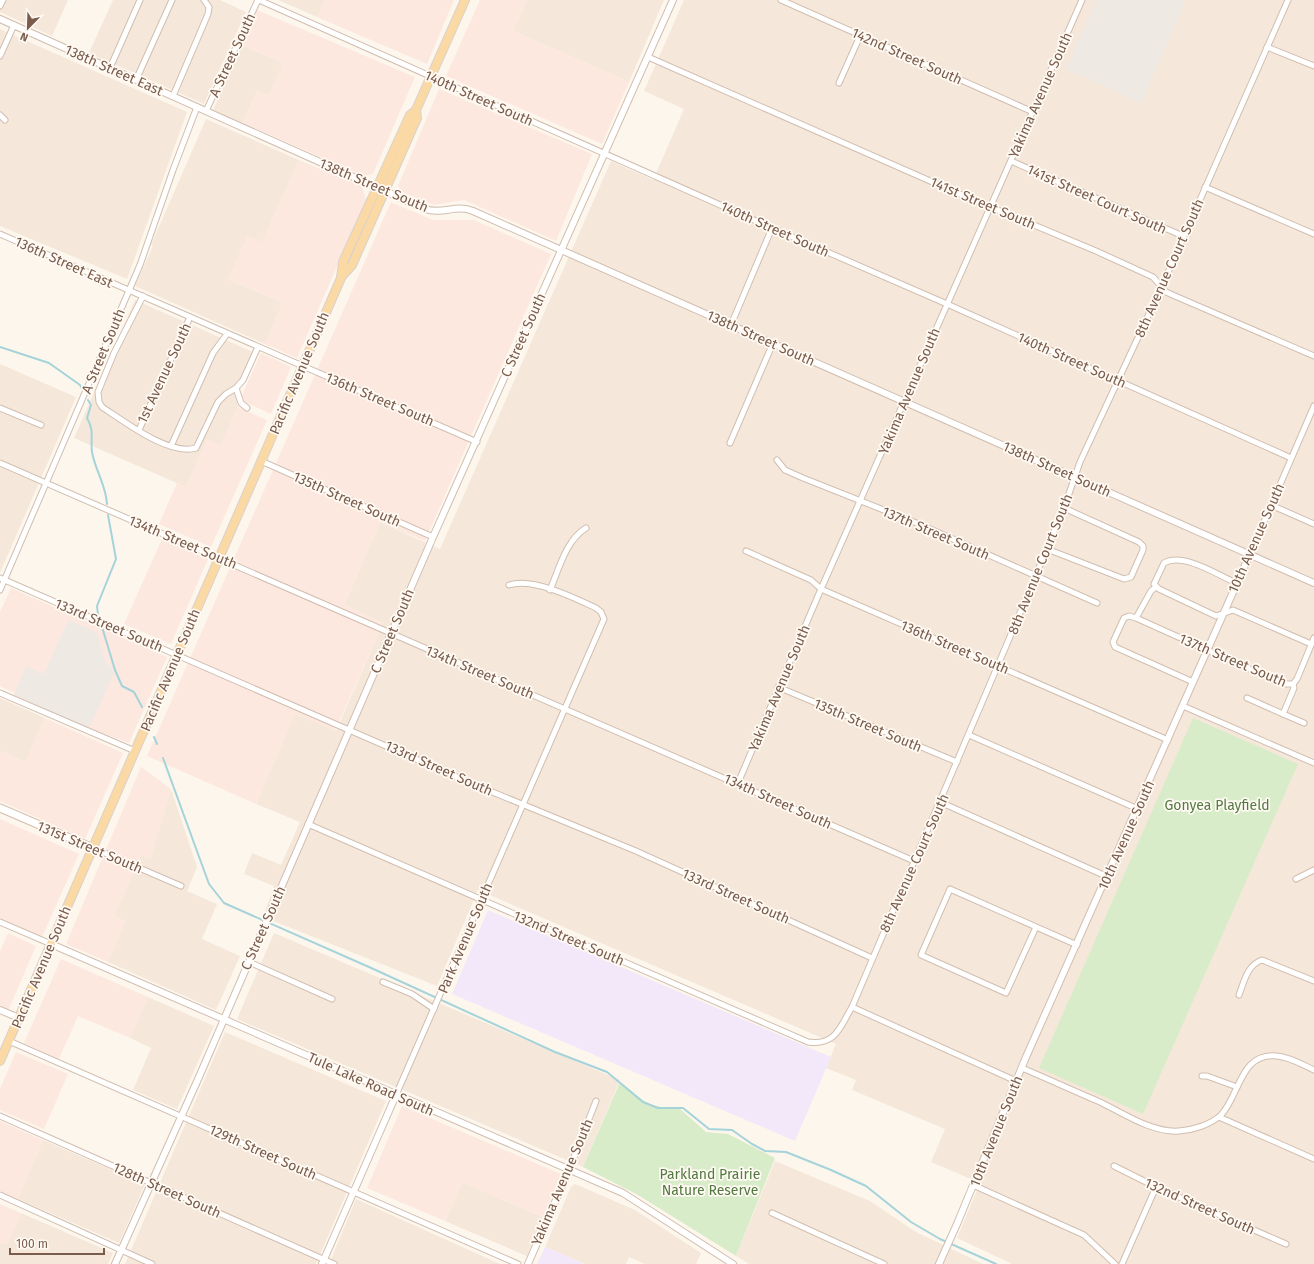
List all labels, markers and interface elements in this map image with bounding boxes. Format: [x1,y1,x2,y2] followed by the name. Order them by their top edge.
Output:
[8,8,48,48] north arrow
[206,11,259,100] street label: A Street South
[849,24,965,88] street label: 142nd Street South
[18,29,30,44] text: N
[1005,30,1076,161] street label: Yakima Avenue South
[62,41,166,100] street label: 138th Street East
[422,67,536,130] street label: 140th Street South
[317,155,431,216] street label: 138th Street South
[1024,161,1169,238] street label: 141st Street Court South
[927,174,1038,233] street label: 141st Street South
[1131,196,1208,340] street label: 8th Avenue Court South
[718,198,832,261] street label: 140th Street South
[12,233,116,292] street label: 136th Street East
[497,290,550,380] street label: C Street South
[78,306,129,396] street label: A Street South
[704,307,818,370] street label: 138th Street South
[266,309,333,437] street label: Pacific Avenue South
[134,320,195,426] street label: 1st Avenue South
[875,325,944,457] street label: Yakima Avenue South
[1015,329,1129,392] street label: 140th Street South
[323,369,437,430] street label: 136th Street South
[1000,438,1114,501] street label: 138th Street South
[290,468,403,531] street label: 135th Street South
[1225,481,1288,596] street label: 10th Avenue South
[1004,491,1076,637] street label: 8th Avenue Court South
[880,503,992,564] street label: 137th Street South
[126,512,240,573] street label: 134th Street South
[367,586,418,676] street label: C Street South
[52,595,166,656] street label: 133rd Street South
[137,606,204,734] street label: Pacific Avenue South
[898,617,1012,678] street label: 136th Street South
[745,622,814,754] street label: Yakima Avenue South
[1177,630,1289,691] street label: 137th Street South
[423,642,537,703] street label: 134th Street South
[811,695,924,756] street label: 135th Street South
[382,737,495,800] street label: 133rd Street South
[721,770,834,833] street label: 134th Street South
[1095,778,1158,893] street label: 10th Avenue South
[876,791,953,935] street label: 8th Avenue Court South
[1164,797,1270,814] park label: Gonyea Playfield
[34,818,145,877] street label: 131st Street South
[679,865,792,928] street label: 133rd Street South
[434,880,496,996] street label: Park Avenue South
[237,883,290,973] street label: C Street South
[8,903,75,1031] street label: Pacific Avenue South
[511,907,627,970] street label: 132nd Street South
[305,1049,436,1120] street label: Tule Lake Road South
[966,1073,1026,1189] street label: 10th Avenue South
[528,1116,597,1248] street label: Yakima Avenue South
[206,1121,319,1184] street label: 129th Street South
[110,1159,224,1222] street label: 128th Street South
[660,1166,760,1199] park label: Parkland Prairie Nature Reserve
[1142,1174,1258,1238] street label: 132nd Street South
[10,1230,104,1256] scale bar
[16,1237,48,1251] text: 100 m

